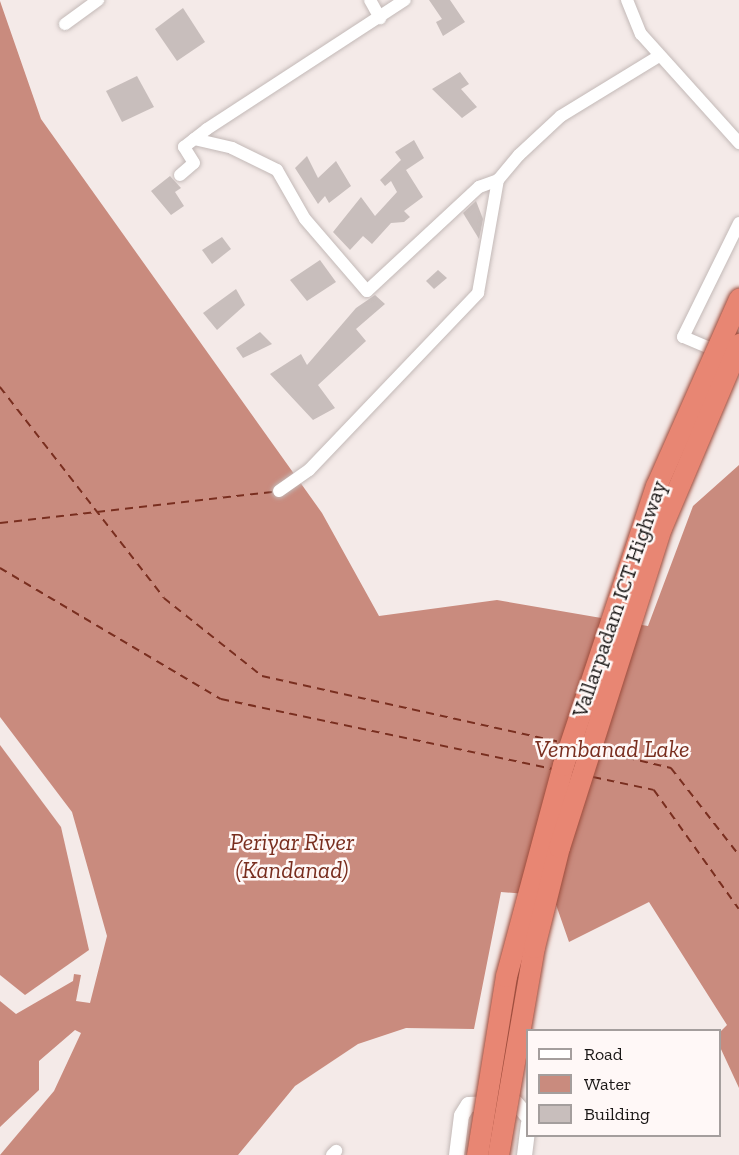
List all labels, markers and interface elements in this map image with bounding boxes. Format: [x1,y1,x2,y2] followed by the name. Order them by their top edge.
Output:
[566,477,672,721] street label: Vallarpadam ICT Highway
[534,735,690,763] water label: Vembanad Lake
[230,828,354,884] water label: Periyar River (Kandanad)
[526,1029,721,1137] legend
[584,1043,623,1065] text: Road
[584,1073,631,1095] text: Water
[584,1103,650,1125] text: Building

